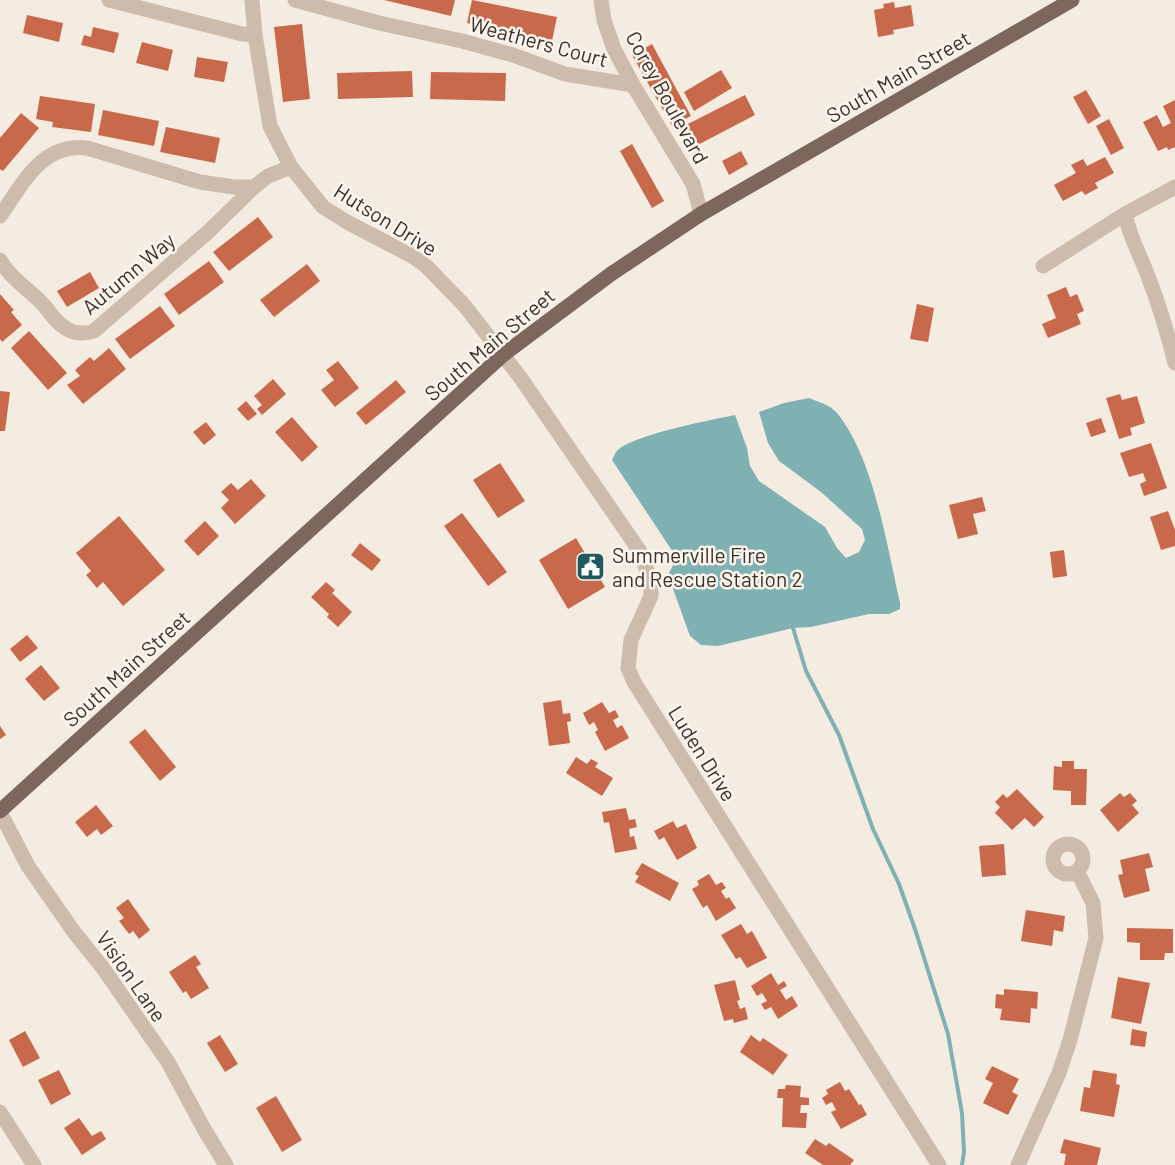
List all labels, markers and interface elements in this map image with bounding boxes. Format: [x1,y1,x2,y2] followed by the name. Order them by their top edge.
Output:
[467,11,611,71] street label: Weathers Court
[822,25,974,127] street label: South Main Street
[621,26,715,168] street label: Corey Boulevard
[330,178,442,260] street label: Hutson Drive
[76,227,180,319] street label: Autumn Way
[419,282,559,406] street label: South Main Street
[612,542,803,591] place label: Summerville Fire and Rescue Station 2
[575,550,607,582] public building icon: Summerville Fire and Rescue Station 2
[57,604,195,732] street label: South Main Street
[664,701,742,805] street label: Luden Drive
[92,926,172,1026] street label: Vision Lane

